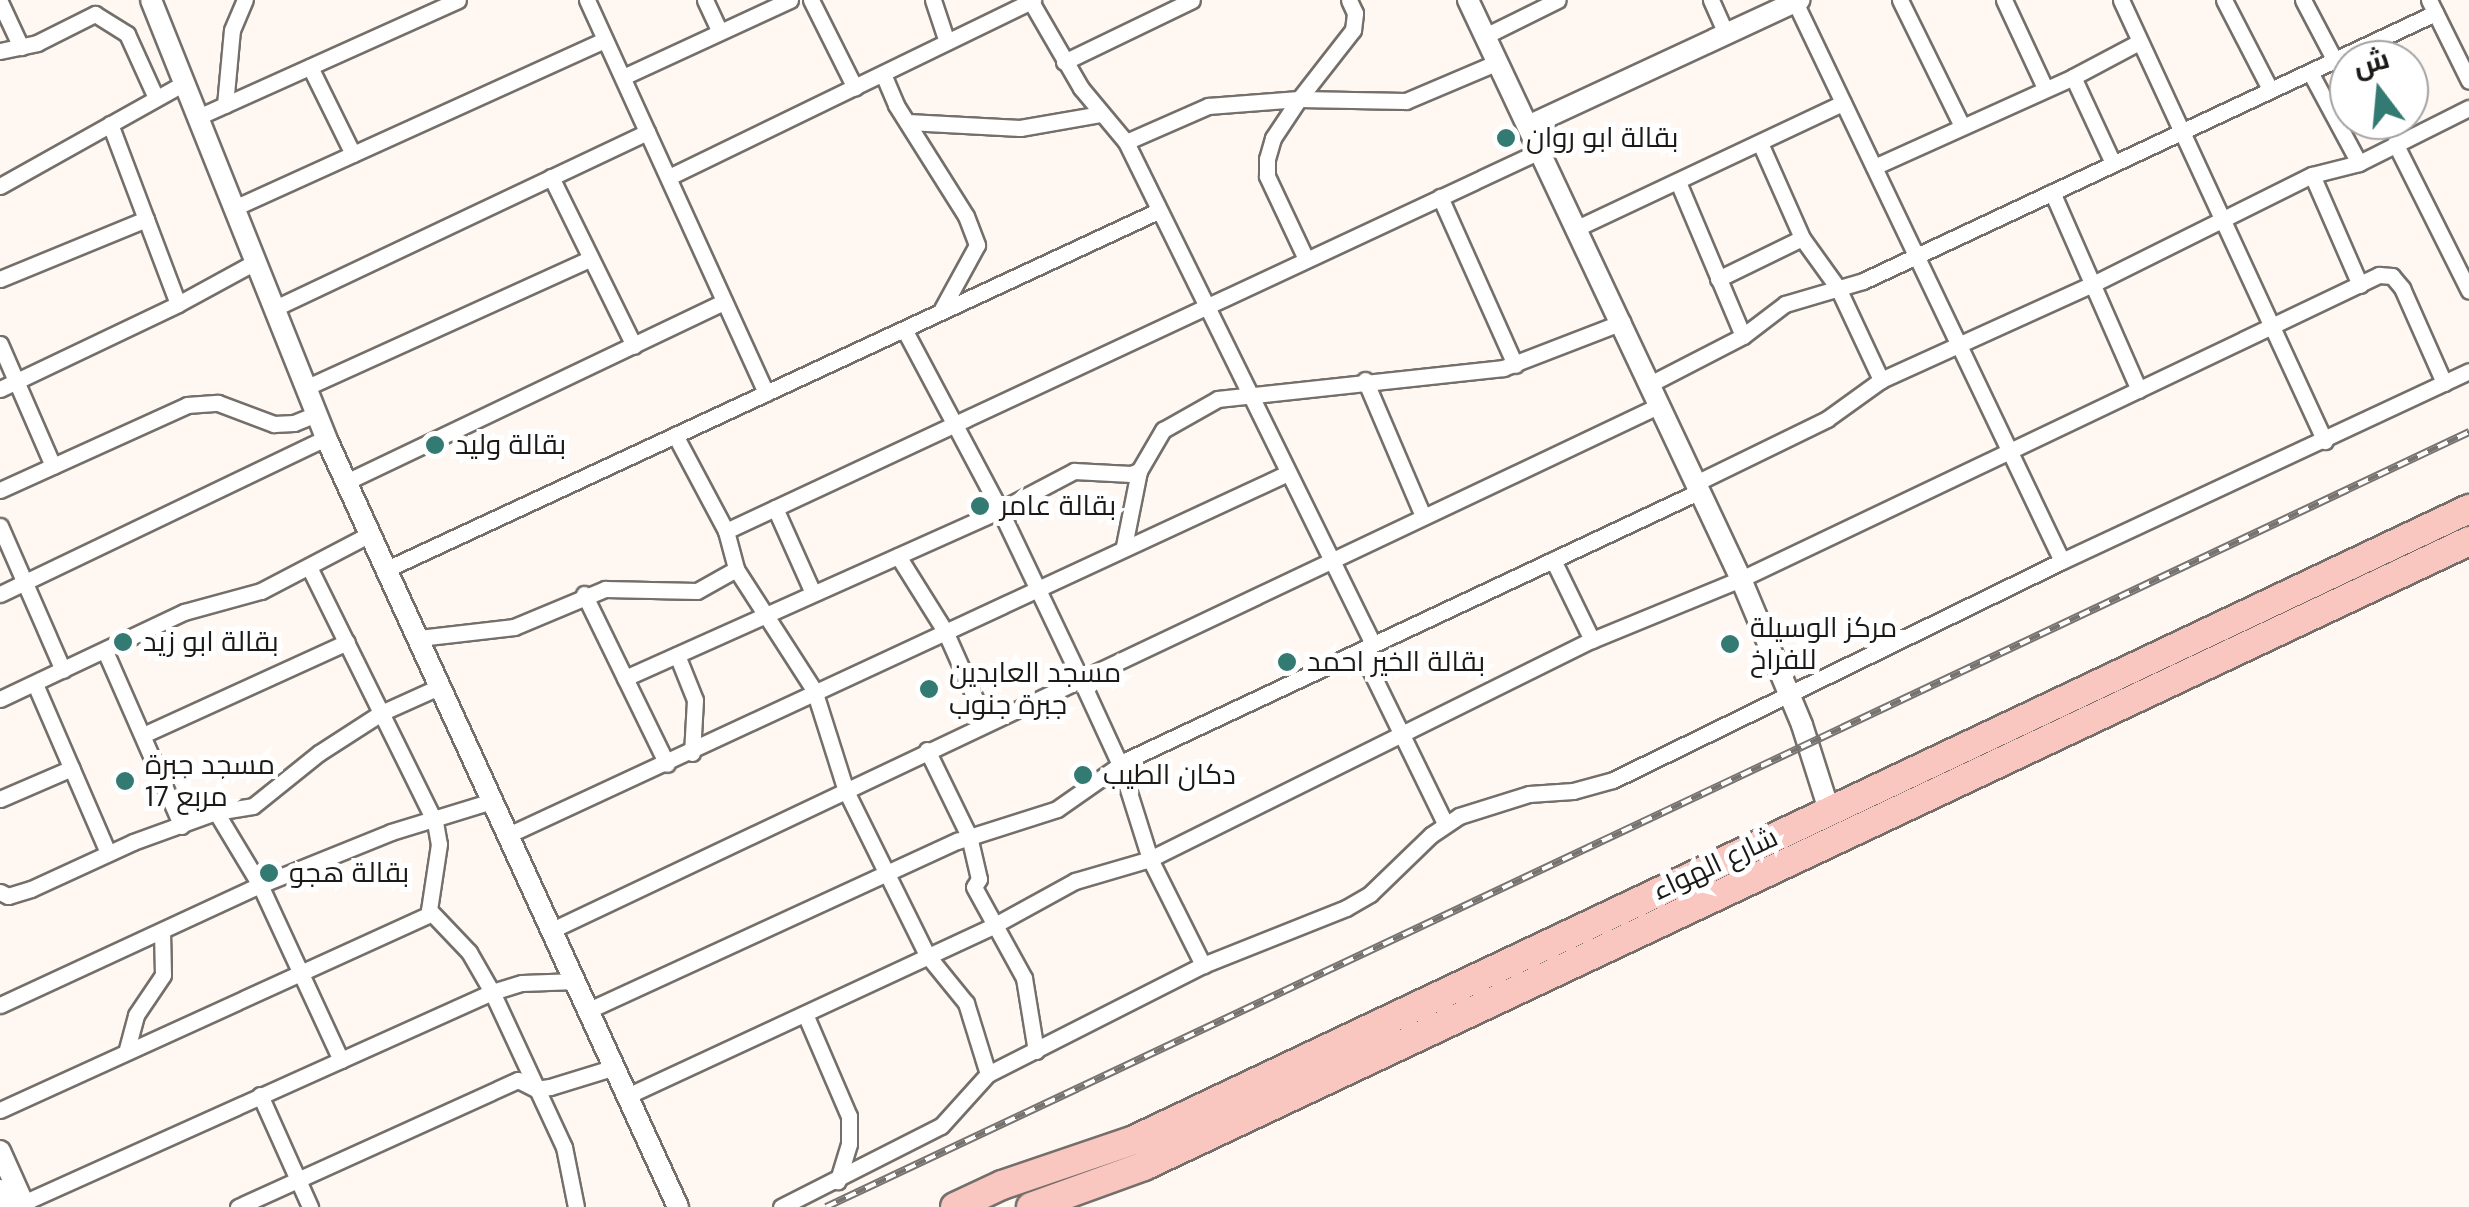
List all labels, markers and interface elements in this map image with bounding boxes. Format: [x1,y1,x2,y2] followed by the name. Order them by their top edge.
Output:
[2329,40,2429,140] north arrow
[2349,40,2394,85] text: ش
[1526,121,1678,155] place label: بقالة ابو روان
[1495,127,1517,149] marker: بقالة ابو روان
[455,428,566,462] place label: بقالة وليد
[424,434,446,456] marker: بقالة وليد
[1000,489,1116,523] place label: بقالة عامر
[969,495,991,517] marker: بقالة عامر
[1750,611,1897,677] place label: مركز الوسيلة للفراخ
[143,625,279,659] place label: بقالة ابو زيد
[112,631,134,653] marker: بقالة ابو زيد
[1719,633,1741,655] marker: مركز الوسيلة للفراخ
[1307,645,1485,679] place label: بقالة الخير احمد
[1276,651,1298,673] marker: بقالة الخير احمد
[949,656,1121,722] place label: مسجد العابدين جبرة جنوب
[918,678,940,700] marker: مسجد العابدين جبرة جنوب
[145,748,275,814] place label: مسجد جبرة مربع 17
[1103,758,1236,792] place label: دكان الطيب
[1072,764,1094,786] marker: دكان الطيب
[114,770,136,792] marker: مسجد جبرة مربع 17
[1647,820,1783,908] street label: شارع الهواء
[289,856,409,890] place label: بقالة هجو
[258,862,280,884] marker: بقالة هجو

